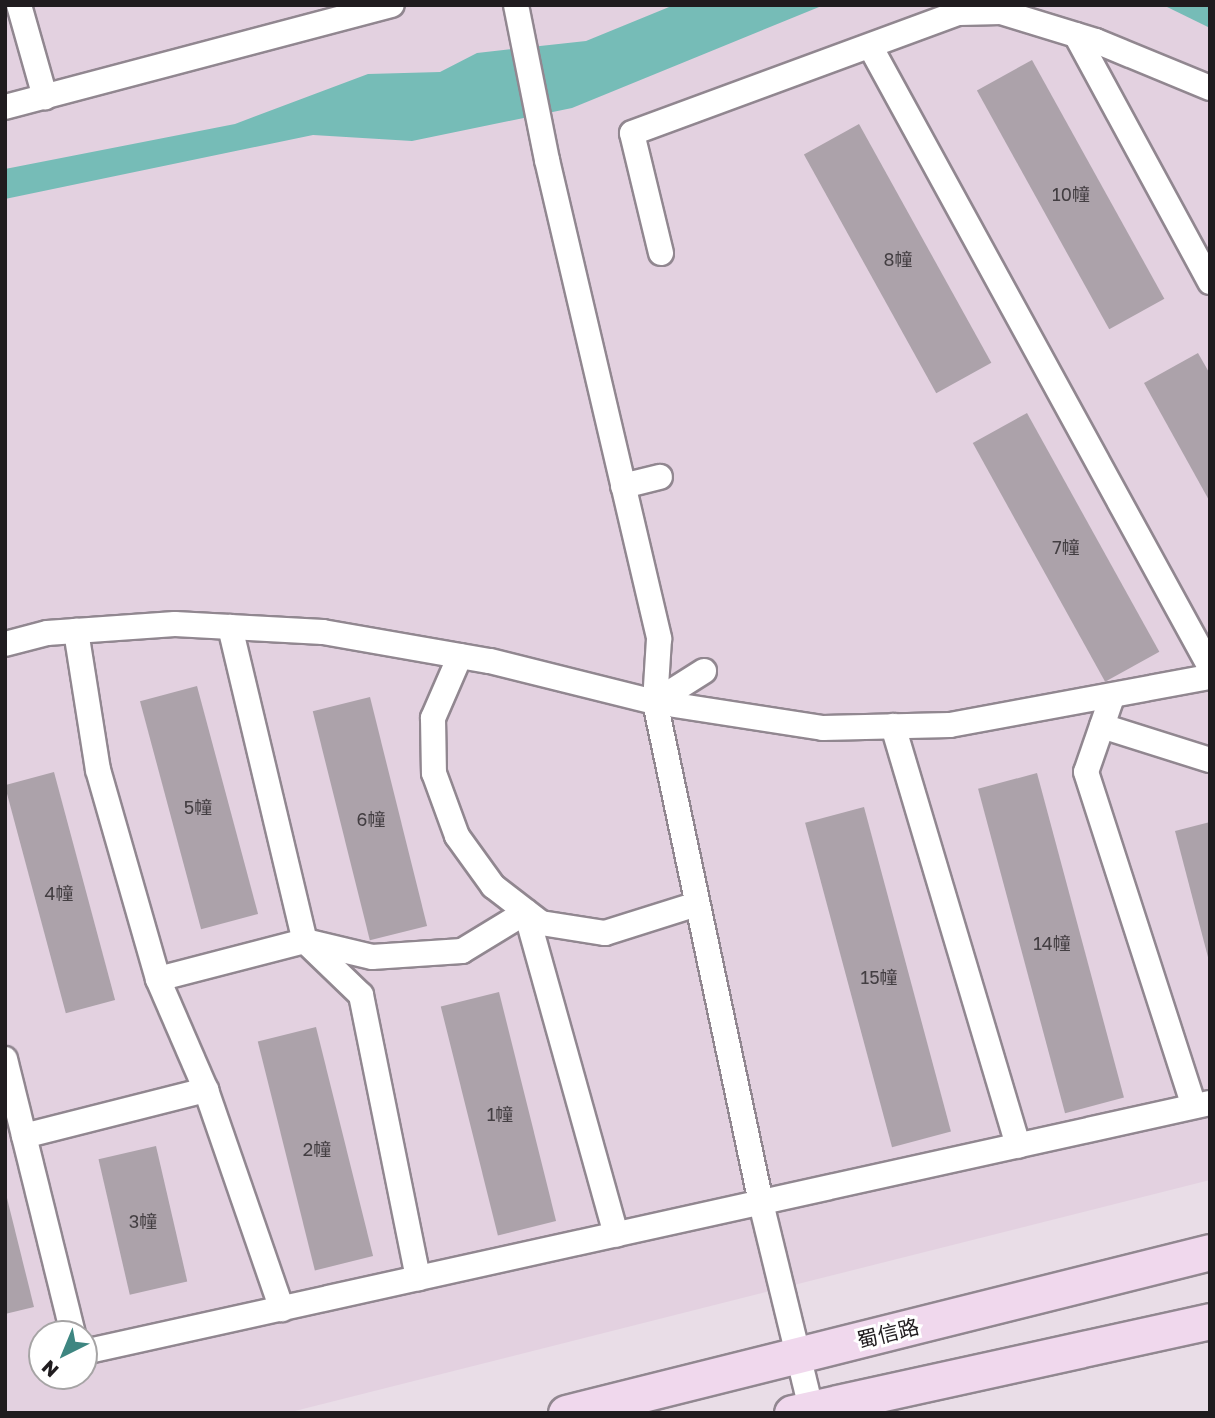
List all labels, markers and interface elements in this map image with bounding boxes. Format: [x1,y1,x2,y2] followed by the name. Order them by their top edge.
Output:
[1052,183,1090,205] house number: 10幢
[884,248,912,270] house number: 8幢
[1052,536,1080,558] house number: 7幢
[184,796,212,818] house number: 5幢
[357,808,385,830] house number: 6幢
[45,882,73,904] house number: 4幢
[1033,932,1071,954] house number: 14幢
[860,966,898,988] house number: 15幢
[487,1103,513,1125] house number: 1幢
[303,1138,331,1160] house number: 2幢
[129,1210,157,1232] house number: 3幢
[854,1313,922,1353] street label: 蜀信路
[28,1320,98,1390] north arrow
[37,1356,63,1383] text: N

